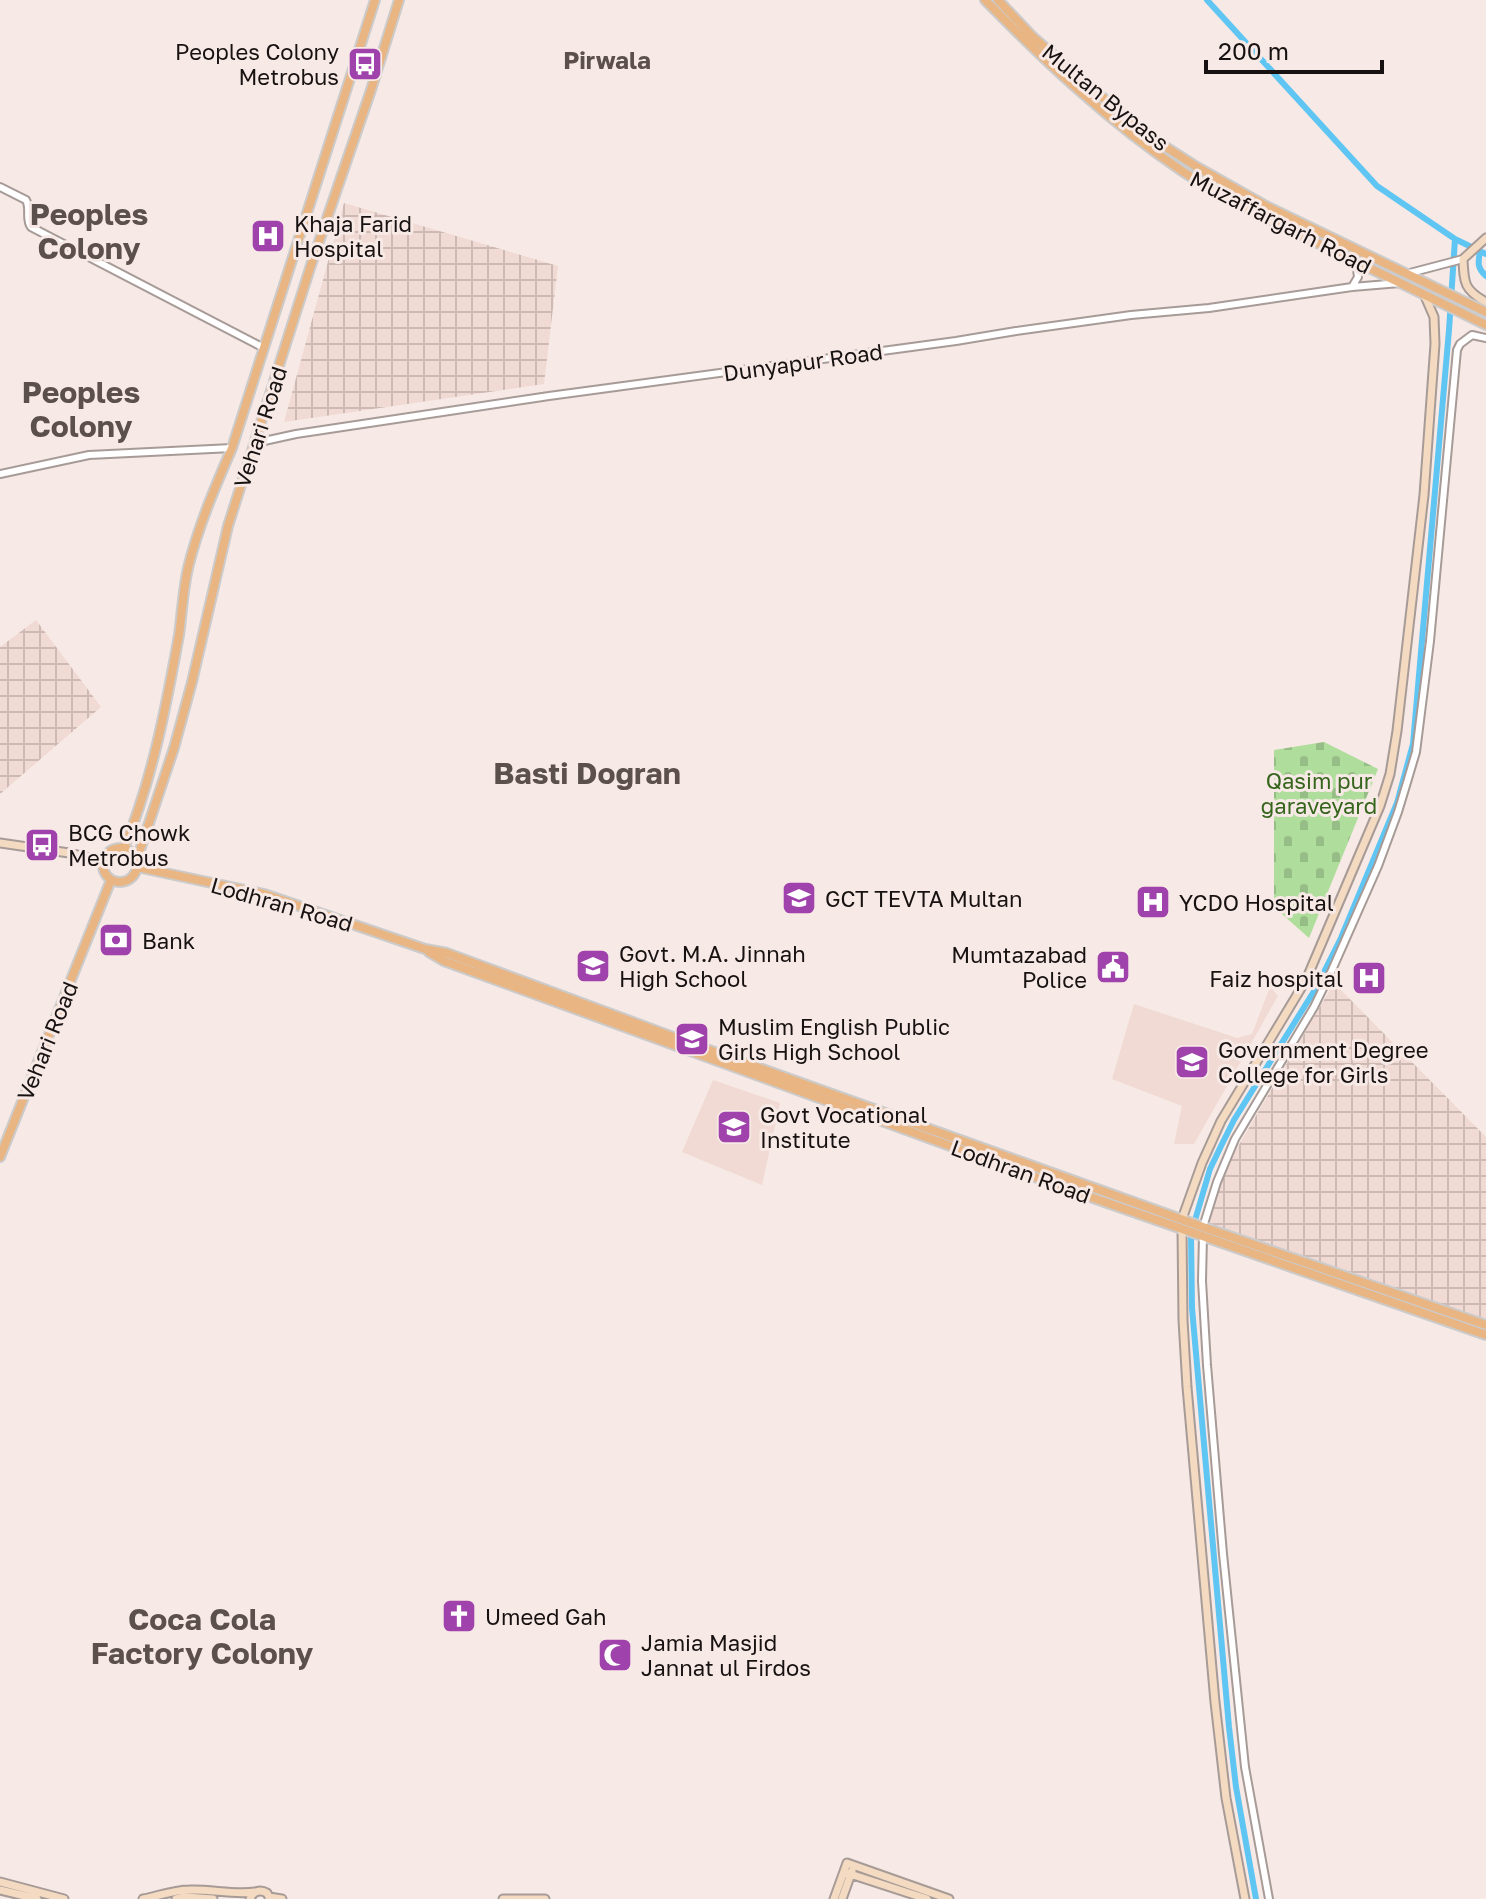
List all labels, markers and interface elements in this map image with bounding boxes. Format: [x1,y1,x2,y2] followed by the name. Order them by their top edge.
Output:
[1206,24,1382,74] scale bar
[1218,36,1289,65] text: 200 m
[175,38,339,90] place label: Peoples Colony Metrobus
[1037,38,1175,156] street label: Multan Bypass
[346,45,384,83] bus stop icon: Peoples Colony Metrobus
[563,45,651,74] district label: Pirwala
[1186,165,1376,279] street label: Muzaffargarh Road
[30,196,148,266] district label: Peoples Colony
[294,210,412,262] place label: Khaja Farid Hospital
[249,217,287,255] hospital icon: Khaja Farid Hospital
[722,337,884,387] street label: Dunyapur Road
[228,363,292,491] street label: Vehari Road
[22,374,140,444] district label: Peoples Colony
[493,755,681,791] district label: Basti Dogran
[1261,767,1377,819] park label: Qasim pur garaveyard
[68,819,190,871] place label: BCG Chowk Metrobus
[23,826,61,864] bus stop icon: BCG Chowk Metrobus
[208,871,356,937] street label: Lodhran Road
[780,879,818,917] school or university icon: GCT TEVTA Multan
[1134,883,1172,921] hospital icon: YCDO Hospital
[825,885,1023,912] place label: GCT TEVTA Multan
[1179,889,1334,916] place label: YCDO Hospital
[97,921,135,959] bank icon: Bank
[142,927,195,954] place label: Bank
[619,940,806,992] place label: Govt. M.A. Jinnah High School
[951,941,1087,993] place label: Mumtazabad Police
[574,947,612,985] school or university icon: Govt. M.A. Jinnah High School
[1094,948,1132,986] public building icon: Mumtazabad Police
[1350,959,1388,997] hospital icon: Faiz hospital
[1209,965,1343,992] place label: Faiz hospital
[11,978,83,1104] street label: Vehari Road
[718,1013,950,1065] place label: Muslim English Public Girls High School
[673,1020,711,1058] school or university icon: Muslim English Public Girls High School
[1218,1036,1428,1088] place label: Government Degree College for Girls
[1173,1043,1211,1081] school or university icon: Government Degree College for Girls
[760,1101,927,1153] place label: Govt Vocational Institute
[715,1108,753,1146] school or university icon: Govt Vocational Institute
[948,1133,1094,1209] street label: Lodhran Road
[440,1597,478,1635] church icon: Umeed Gah
[91,1601,313,1671] district label: Coca Cola Factory Colony
[485,1603,607,1630] place label: Umeed Gah
[641,1629,811,1681] place label: Jamia Masjid Jannat ul Firdos
[596,1636,634,1674] mosque icon: Jamia Masjid Jannat ul Firdos

